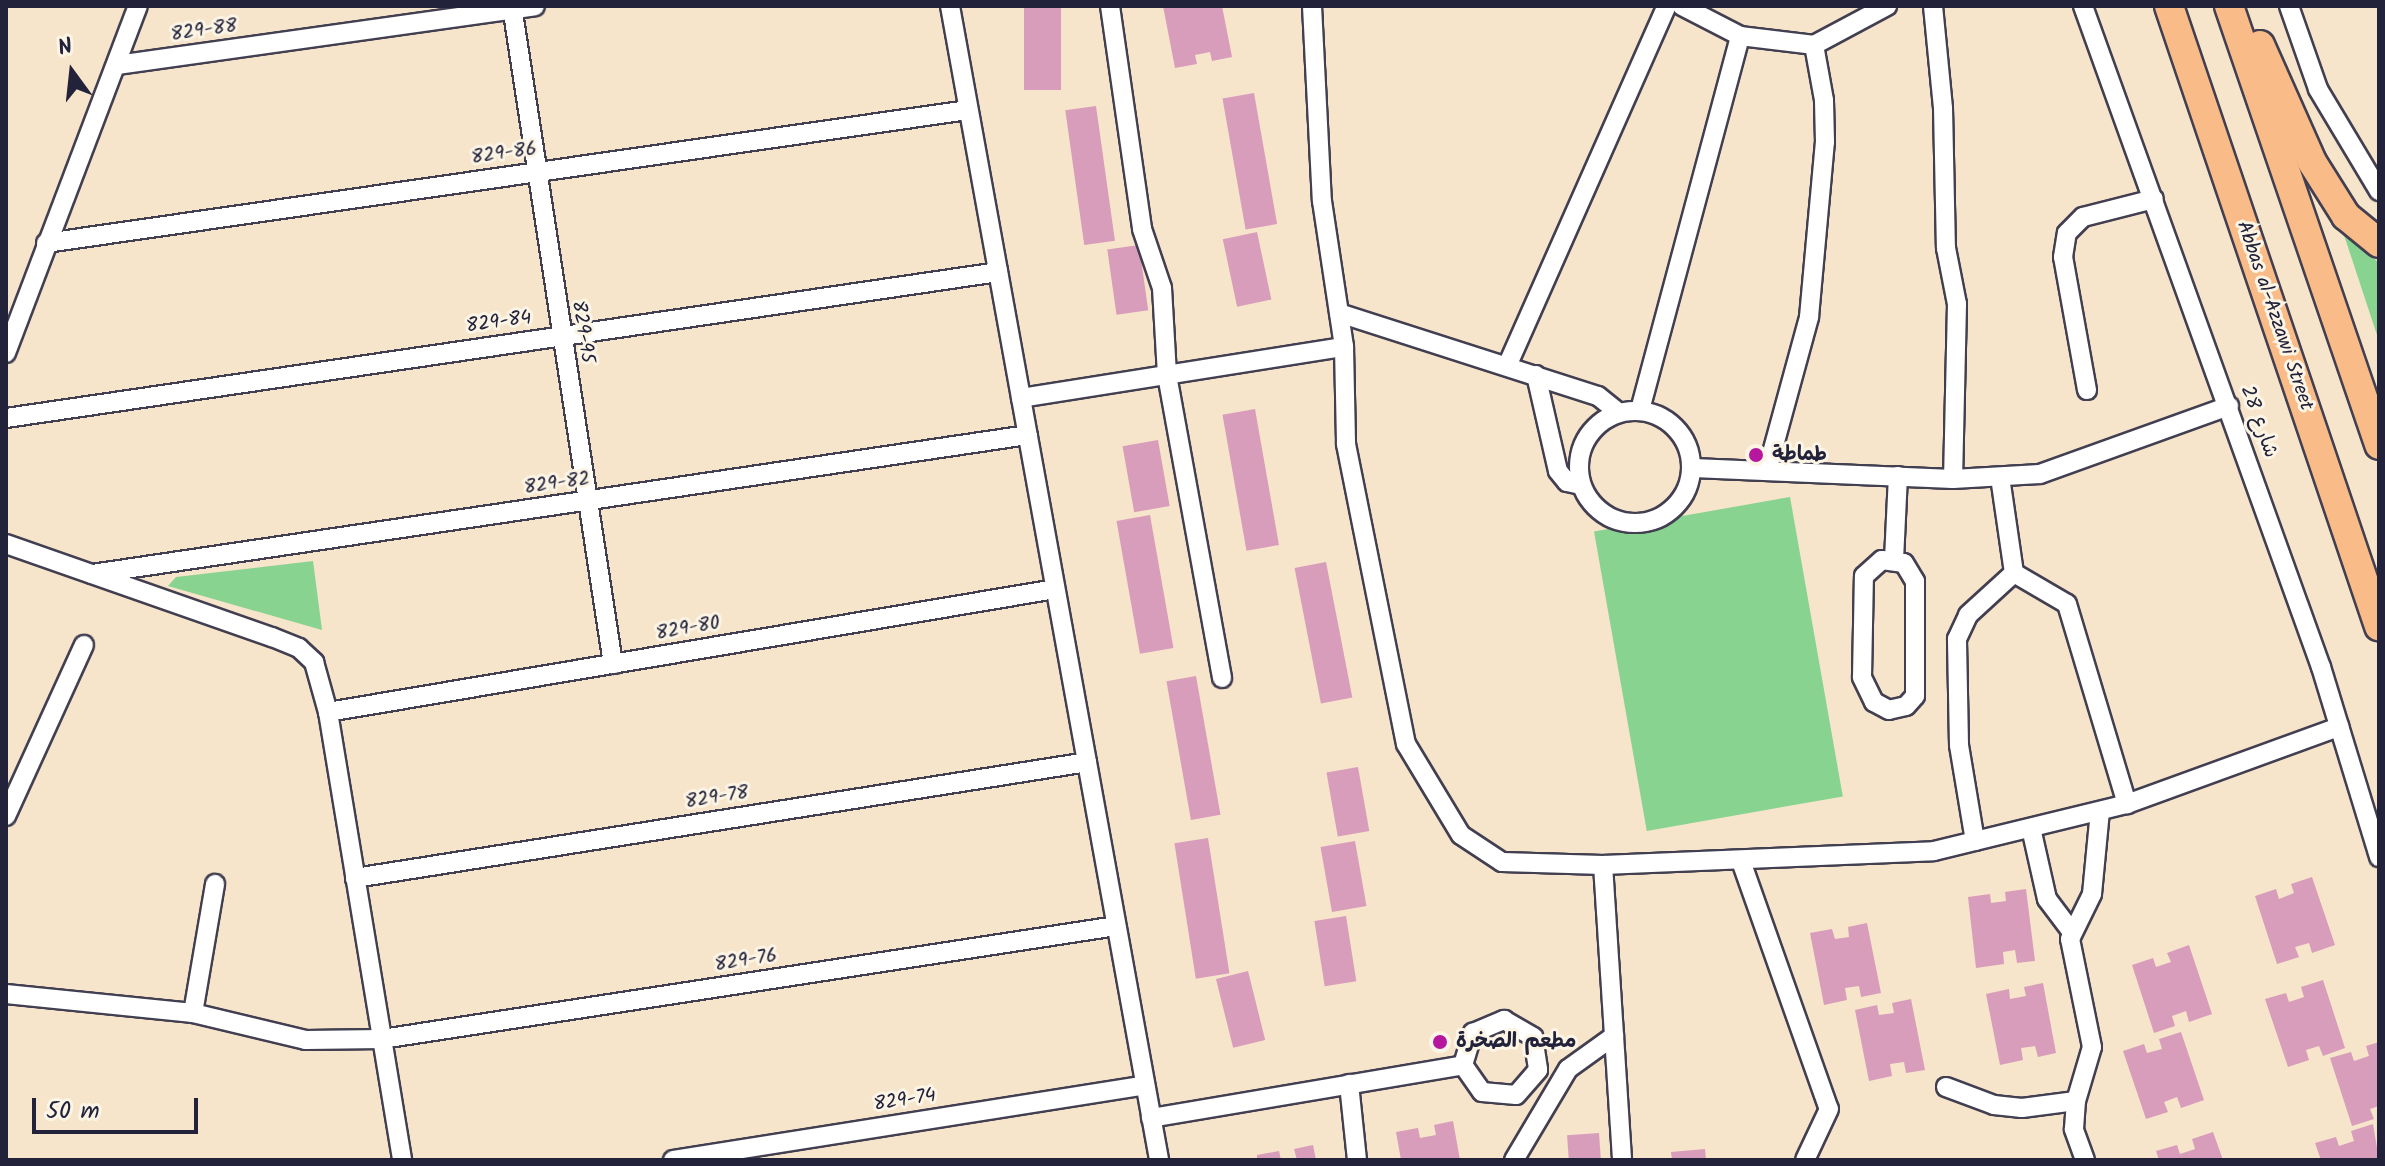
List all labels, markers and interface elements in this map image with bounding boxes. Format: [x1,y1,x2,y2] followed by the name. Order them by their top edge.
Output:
[169,14,239,48] street label: 829-88
[54,30,77,67] text: N
[32,32,112,112] north arrow
[470,138,538,170] street label: 829-86
[2230,218,2318,414] street label: Abbas al-Azzawi Street
[565,299,599,365] street label: 829-95
[465,307,533,339] street label: 829-84
[2234,383,2282,461] street label: شارع 28
[1772,443,1827,467] place label: طماطة
[1747,446,1765,464] marker: طماطة
[523,468,591,500] street label: 829-82
[654,612,722,646] street label: 829-80
[684,781,750,815] street label: 829-78
[713,944,779,978] street label: 829-76
[1456,1030,1576,1054] place label: مطعم الصخرة
[1431,1033,1449,1051] marker: مطعم الصخرة
[36,1082,202,1132] scale bar
[872,1084,938,1118] street label: 829-74
[46,1092,100,1131] text: 50 m

